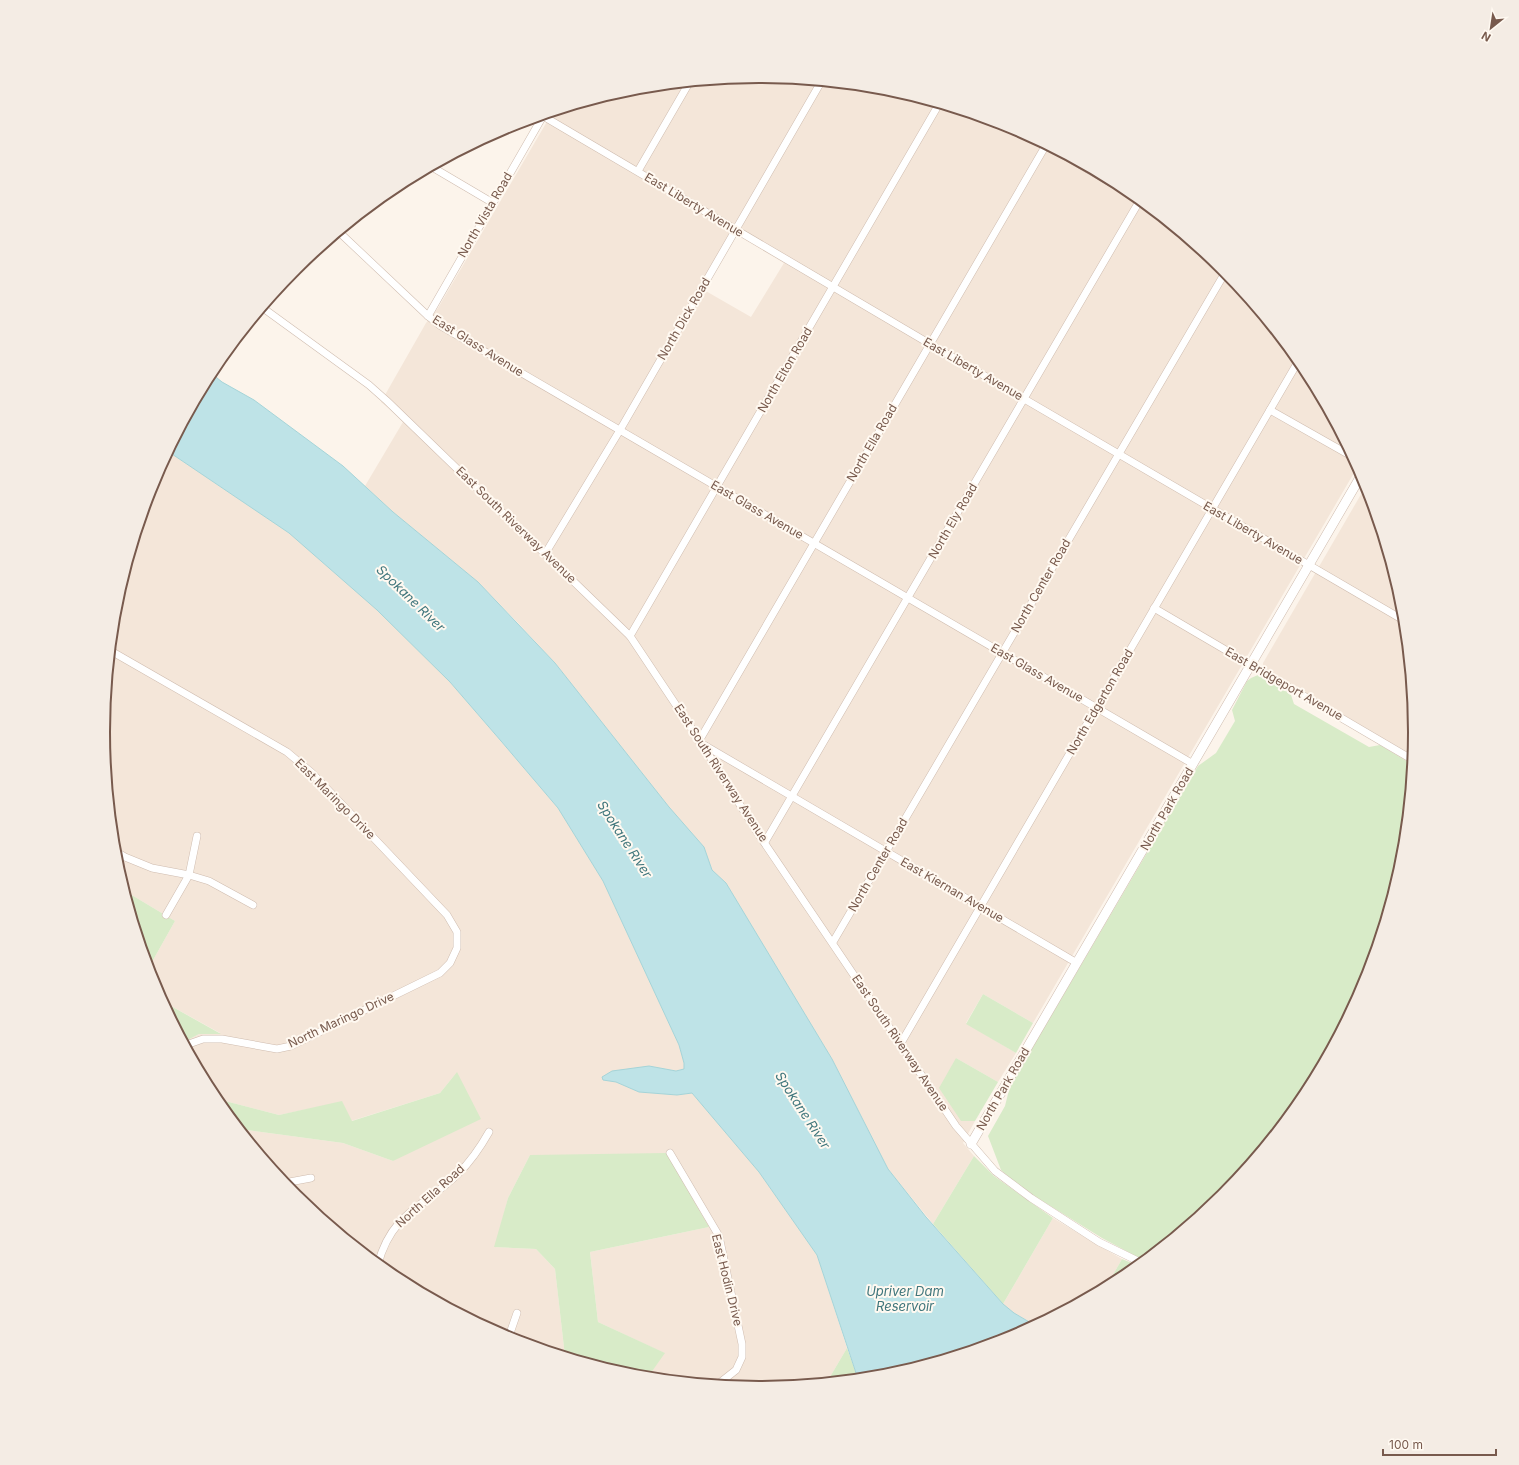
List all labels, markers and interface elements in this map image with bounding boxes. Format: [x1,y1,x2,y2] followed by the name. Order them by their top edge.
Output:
[1471,8,1511,48] north arrow
[1479,29,1493,45] text: N
[454,169,515,260] street label: North Vista Road
[642,169,746,240] street label: East Liberty Avenue
[654,275,713,363] street label: North Dick Road
[430,312,527,380] street label: East Glass Avenue
[754,324,815,415] street label: North Elton Road
[921,334,1026,403] street label: East Liberty Avenue
[843,401,900,484] street label: North Ella Road
[453,463,580,586] street label: East South Riverway Avenue
[708,477,806,542] street label: East Glass Avenue
[925,480,980,561] street label: North Ely Road
[1201,498,1306,567] street label: East Liberty Avenue
[1008,536,1074,635] street label: North Center Road
[374,561,449,635] water label: Spokane River
[988,640,1086,705] street label: East Glass Avenue
[1223,644,1346,723] street label: East Bridgeport Avenue
[1063,646,1136,757] street label: North Edgerton Road
[671,701,772,844] street label: East South Riverway Avenue
[292,755,379,842] street label: East Maringo Drive
[1137,765,1196,853] street label: North Park Road
[594,797,656,881] water label: Spokane River
[845,815,911,914] street label: North Center Road
[898,854,1007,925] street label: East Kiernan Avenue
[849,972,952,1114] street label: East South Riverway Avenue
[285,988,396,1051] street label: North Maringo Drive
[973,1045,1032,1133] street label: North Park Road
[772,1068,834,1152] water label: Spokane River
[392,1161,467,1230] street label: North Ella Road
[709,1232,746,1327] street label: East Hodin Drive
[866,1283,944,1314] water label: Upriver Dam Reservoir
[1383,1431,1496,1457] scale bar
[1389,1437,1423,1452] text: 100 m

